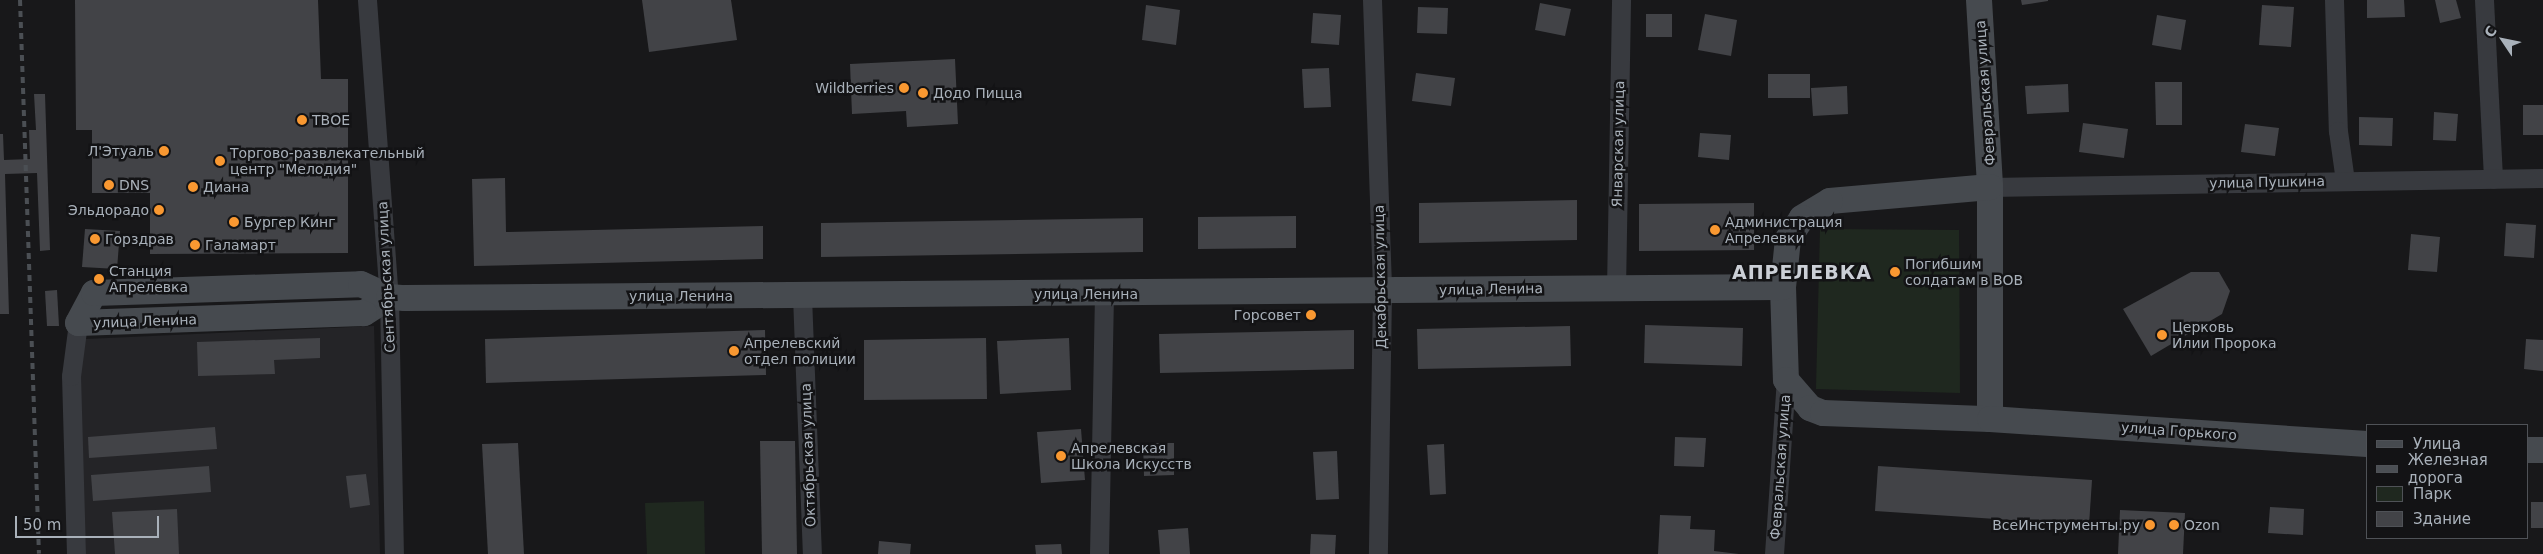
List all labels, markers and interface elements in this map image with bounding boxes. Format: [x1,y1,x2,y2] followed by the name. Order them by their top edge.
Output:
[2478,15,2528,65] north arrow
[1972,20,1998,166] street label: Февральская улица
[2481,23,2500,40] text: С
[815,80,894,96] place label: Wildberries
[1608,81,1628,207] street label: Январская улица
[898,82,910,94] marker: Wildberries
[933,85,1022,101] place label: Додо Пицца
[917,87,929,99] marker: Додо Пицца
[312,112,350,128] place label: ТВОЕ
[296,114,308,126] marker: ТВОЕ
[88,143,154,159] place label: Л'Этуаль
[158,145,170,157] marker: Л'Этуаль
[230,145,425,178] place label: Торгово-развлекательный центр "Мелодия"
[214,155,226,167] marker: Торгово-развлекательный центр "Мелодия"
[2209,173,2325,191] street label: улица Пушкина
[119,177,149,193] place label: DNS
[103,179,115,191] marker: DNS
[203,179,249,195] place label: Диана
[187,181,199,193] marker: Диана
[374,201,398,353] street label: Сентябрьская улица
[68,202,149,218] place label: Эльдорадо
[153,204,165,216] marker: Эльдорадо
[1370,205,1390,349] street label: Декабрьская улица
[244,214,336,230] place label: Бургер Кинг
[1725,214,1843,246] place label: Администрация Апрелевки
[228,216,240,228] marker: Бургер Кинг
[1709,224,1721,236] marker: Администрация Апрелевки
[105,231,174,247] place label: Горздрав
[89,233,101,245] marker: Горздрав
[205,237,276,253] place label: Галамарт
[189,239,201,251] marker: Галамарт
[1905,256,2023,288] place label: Погибшим солдатам в ВОВ
[1731,262,1873,284] district label: АПРЕЛЕВКА
[109,263,188,296] place label: Станция Апрелевка
[1889,266,1901,278] marker: Погибшим солдатам в ВОВ
[93,273,105,285] marker: Станция Апрелевка
[1439,280,1543,298] street label: улица Ленина
[1034,286,1138,302] street label: улица Ленина
[629,288,733,304] street label: улица Ленина
[1234,307,1301,323] place label: Горсовет
[1305,309,1317,321] marker: Горсовет
[93,311,197,331] street label: улица Ленина
[2172,319,2277,352] place label: Церковь Илии Пророка
[2156,329,2168,341] marker: Церковь Илии Пророка
[744,335,856,368] place label: Апрелевский отдел полиции
[728,345,740,357] marker: Апрелевский отдел полиции
[797,383,819,527] street label: Октябрьская улица
[1767,394,1793,540] street label: Февральская улица
[2121,419,2237,443] street label: улица Горького
[2366,424,2528,539] legend
[2413,435,2461,453] text: Улица
[1071,440,1192,472] place label: Апрелевская Школа Искусств
[1055,450,1067,462] marker: Апрелевская Школа Искусств
[2408,451,2488,487] text: Железная дорога
[2413,485,2452,503] text: Парк
[18,506,161,538] scale bar
[2413,510,2471,528] text: Здание
[23,516,61,534] text: 50 m
[1992,517,2140,533] place label: ВсеИнструменты.ру
[2184,517,2220,533] place label: Ozon
[2144,519,2156,531] marker: ВсеИнструменты.ру
[2168,519,2180,531] marker: Ozon

